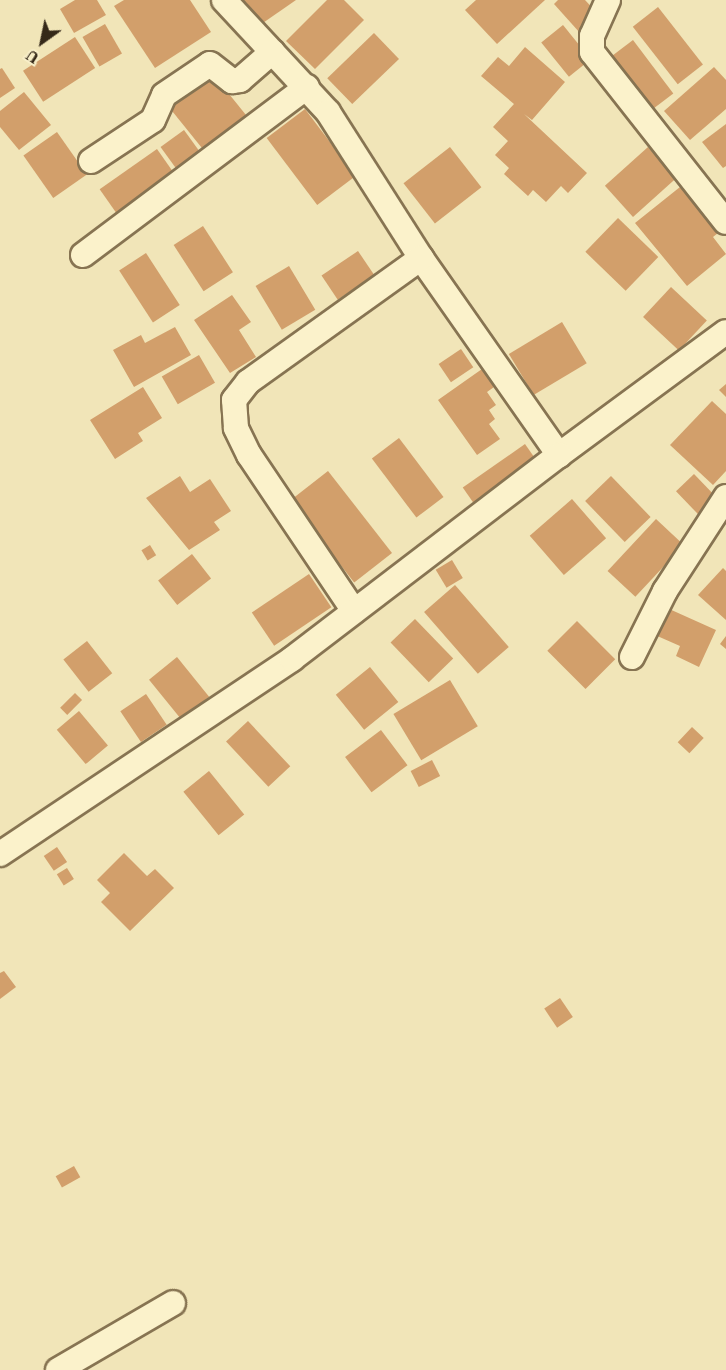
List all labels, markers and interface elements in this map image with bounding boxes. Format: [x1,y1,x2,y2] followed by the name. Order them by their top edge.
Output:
[12,12,72,72] north arrow
[21,45,43,70] text: U

